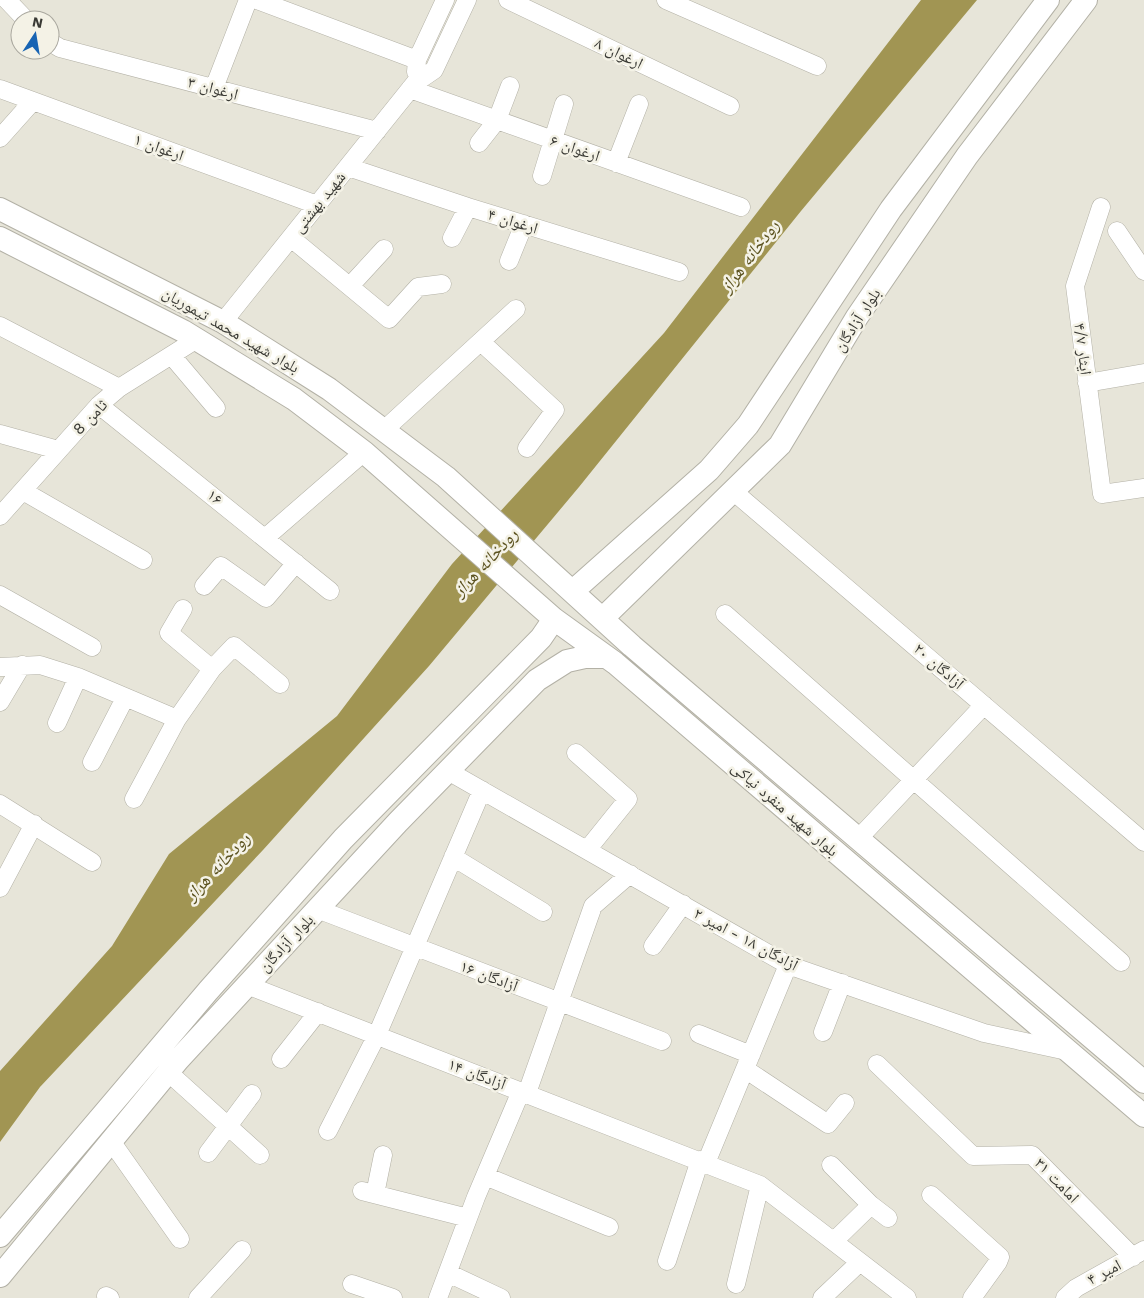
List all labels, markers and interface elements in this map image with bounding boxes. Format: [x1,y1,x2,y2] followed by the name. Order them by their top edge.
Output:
[10,10,60,60] north arrow
[31,13,44,31] text: N
[591,33,646,74] street label: ارغوان ۸
[185,72,240,105] street label: ارغوان ۳
[131,129,186,166] street label: ارغوان ۱
[547,131,602,166] street label: ارغوان ۶
[289,168,350,237] street label: شهید بهشتی
[485,204,540,239] street label: ارغوان ۴
[714,215,783,298] water label: رودخانه هراز
[159,283,303,378] street label: بلوار شهید محمد تیموریان
[829,285,885,356] street label: بلوار آزادگان
[1070,322,1096,376] street label: ایثار ۴/۷
[69,395,112,439] street label: ثامن 8
[203,485,227,509] street label: ۱۶
[447,523,522,602] water label: رودخانه هراز
[909,639,969,694] street label: آزادگان ۲۰
[727,757,842,861] street label: بلوار شهید منفرد نیاکی
[179,827,254,906] water label: رودخانه هراز
[690,904,802,976] street label: آزادگان ۱۸ - امیر ۲
[255,910,318,976] street label: بلوار آزادگان
[457,956,521,997] street label: آزادگان ۱۶
[445,1054,509,1095] street label: آزادگان ۱۴
[1031,1153,1083,1207] street label: امامت ۳۱
[1084,1255,1124,1289] street label: امیر ۴

